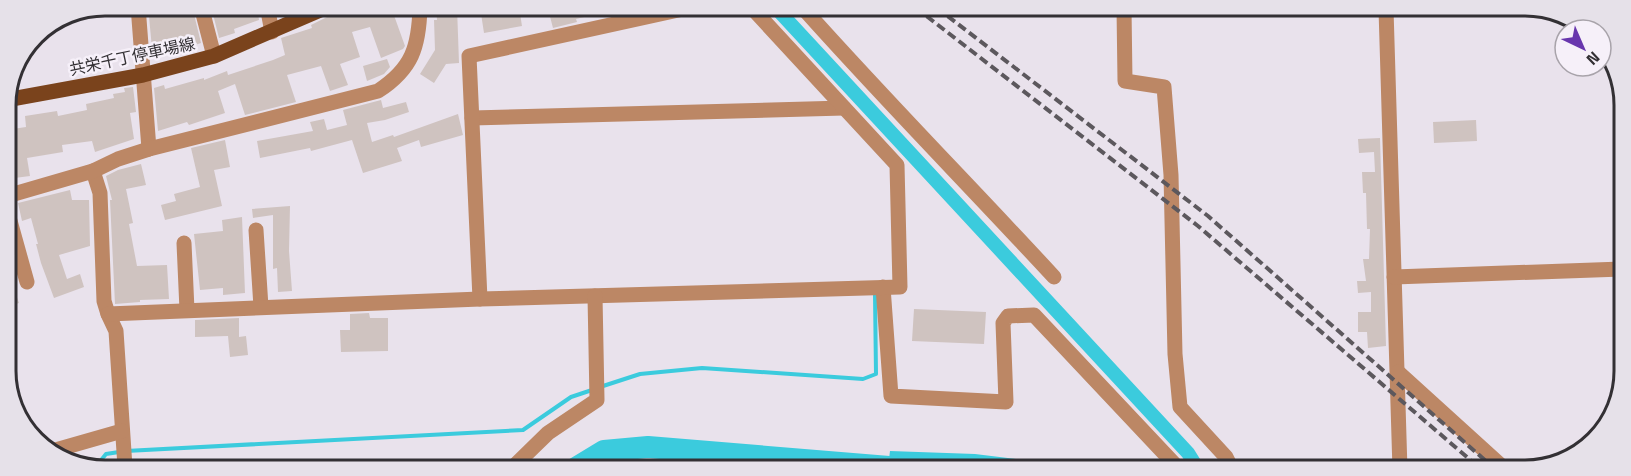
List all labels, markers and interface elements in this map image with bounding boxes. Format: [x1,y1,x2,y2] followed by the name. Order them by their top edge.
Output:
[1553,18,1613,78] north arrow
[67,31,197,81] street label: 共栄千丁停車場線
[1581,46,1606,71] text: N

